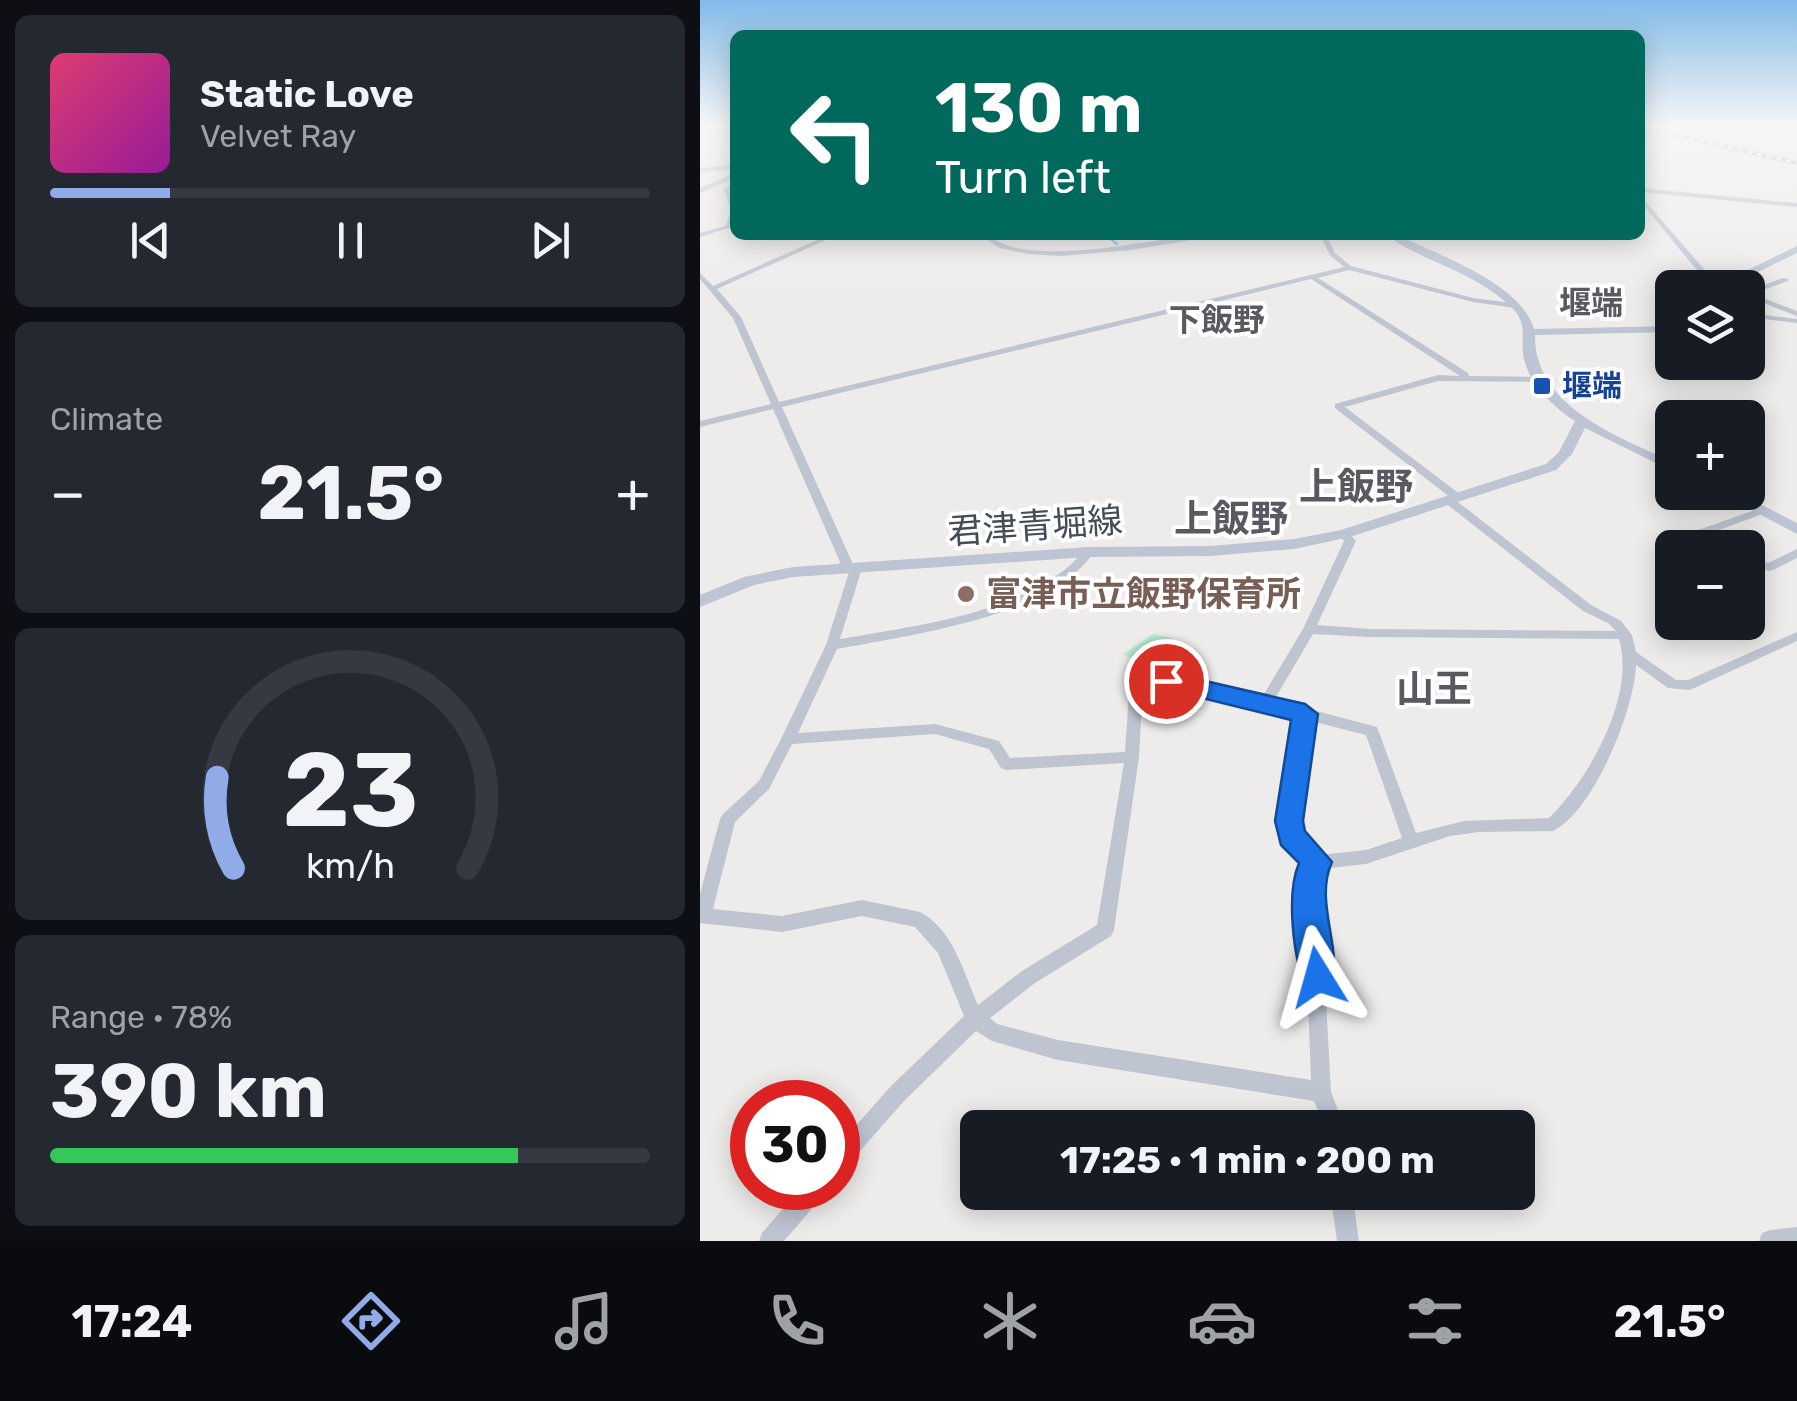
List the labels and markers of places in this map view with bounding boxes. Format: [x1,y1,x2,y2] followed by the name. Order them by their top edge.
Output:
[1562,368,1622,404] place label: 堰端
[1531,375,1553,397] marker: 堰端
[986,573,1301,615] place label: 富津市立飯野保育所
[955,583,977,605] marker: 富津市立飯野保育所
[1124,639,1209,724] pin

